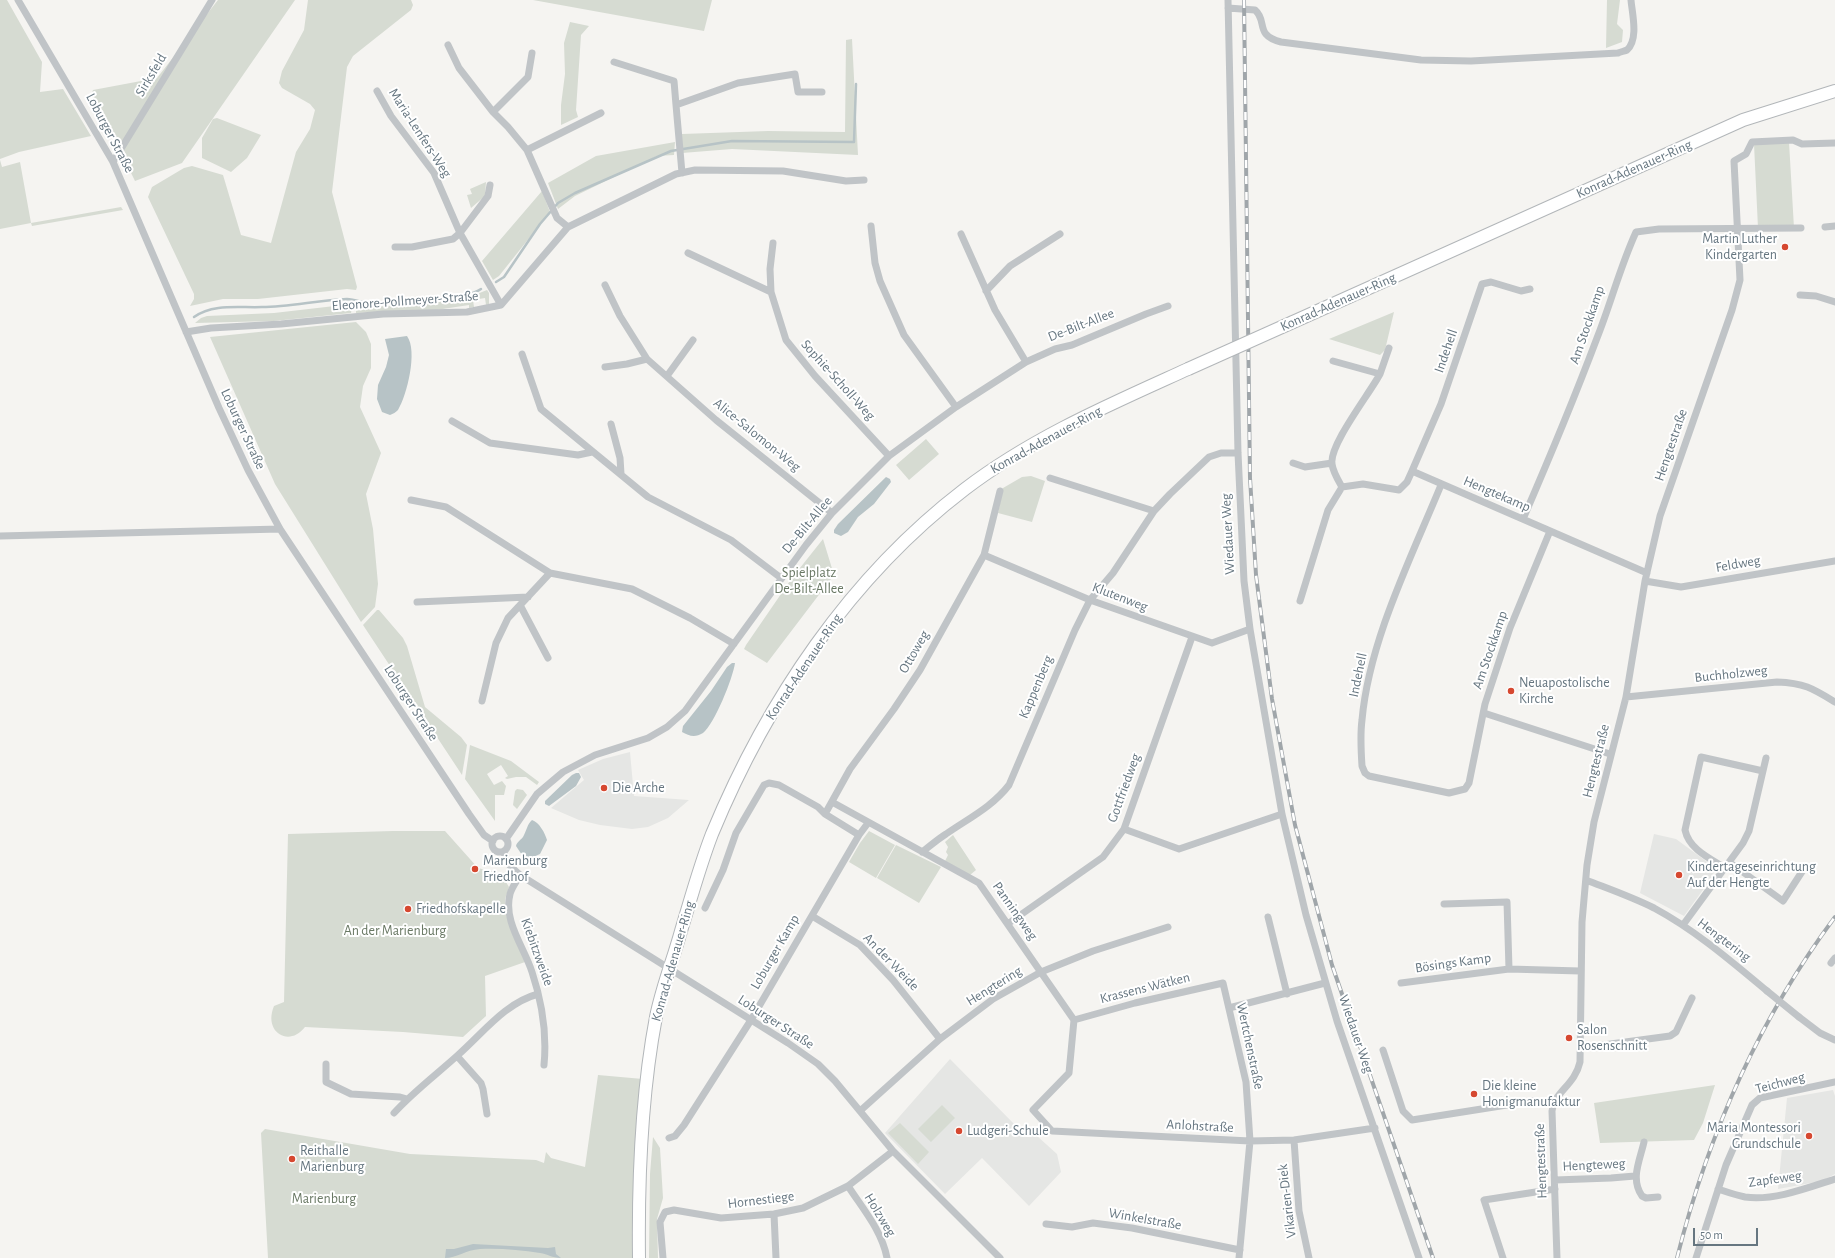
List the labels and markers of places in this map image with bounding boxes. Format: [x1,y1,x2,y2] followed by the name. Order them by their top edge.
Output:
[1702,231,1777,264] place label: Martin Luther Kindergarten
[1780,242,1790,252] marker: Martin Luther Kindergarten
[1519,675,1610,708] place label: Neuapostolische Kirche
[1506,686,1516,696] marker: Neuapostolische Kirche
[612,780,665,796] place label: Die Arche
[599,783,609,793] marker: Die Arche
[483,853,547,886] place label: Marienburg Friedhof
[1687,859,1816,892] place label: Kindertageseinrichtung Auf der Hengte
[470,864,480,874] marker: Marienburg Friedhof
[1674,870,1684,880] marker: Kindertageseinrichtung Auf der Hengte
[416,901,506,917] place label: Friedhofskapelle
[403,904,413,914] marker: Friedhofskapelle
[1577,1022,1647,1054] place label: Salon Rosenschnitt
[1564,1033,1574,1043] marker: Salon Rosenschnitt
[1482,1078,1580,1110] place label: Die kleine Honigmanufaktur
[1469,1089,1479,1099] marker: Die kleine Honigmanufaktur
[1707,1120,1801,1152] place label: Maria Montessori Grundschule
[967,1123,1049,1139] place label: Ludgeri-Schule
[954,1126,964,1136] marker: Ludgeri-Schule
[1804,1131,1814,1141] marker: Maria Montessori Grundschule
[300,1143,364,1176] place label: Reithalle Marienburg
[287,1154,297,1164] marker: Reithalle Marienburg

